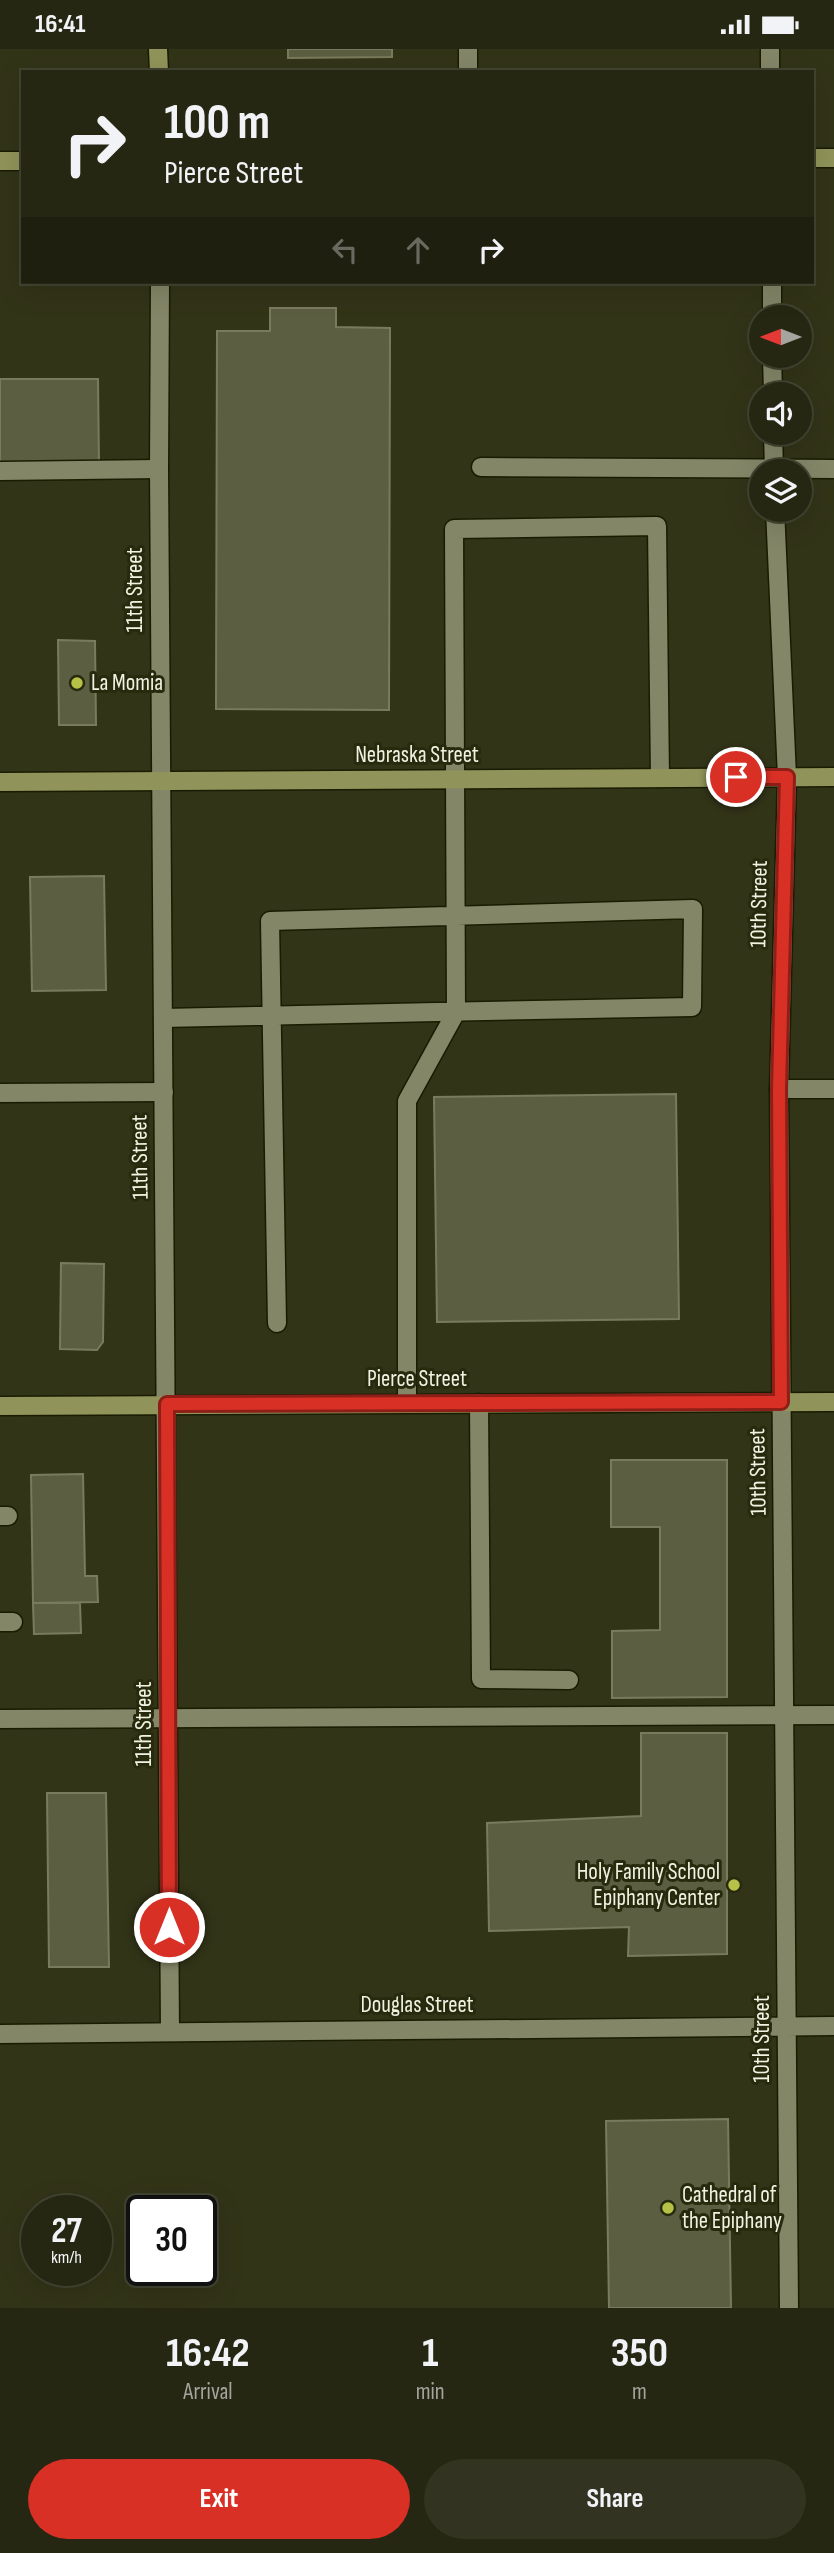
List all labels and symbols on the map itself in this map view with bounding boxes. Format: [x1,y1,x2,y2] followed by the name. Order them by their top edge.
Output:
[749,305,812,367] north arrow
[121,548,149,633] street label: 11th Street
[91,669,163,697] place label: La Momia
[69,675,85,691] marker: La Momia
[355,741,479,769] street label: Nebraska Street
[706,747,766,807] pin
[744,860,774,948] street label: 10th Street
[125,1114,155,1200] street label: 11th Street
[367,1365,467,1393] street label: Pierce Street
[743,1428,773,1516] street label: 10th Street
[130,1682,158,1767] street label: 11th Street
[577,1858,720,1912] place label: Holy Family School Epiphany Center
[726,1877,742,1893] marker: Holy Family School Epiphany Center
[132,1890,206,1964] position arrow
[360,1991,474,2019] street label: Douglas Street
[748,1995,776,2083] street label: 10th Street
[682,2181,782,2235] place label: Cathedral of the Epiphany
[126,2195,217,2286] speed limit sign: 30
[660,2200,676,2216] marker: Cathedral of the Epiphany

